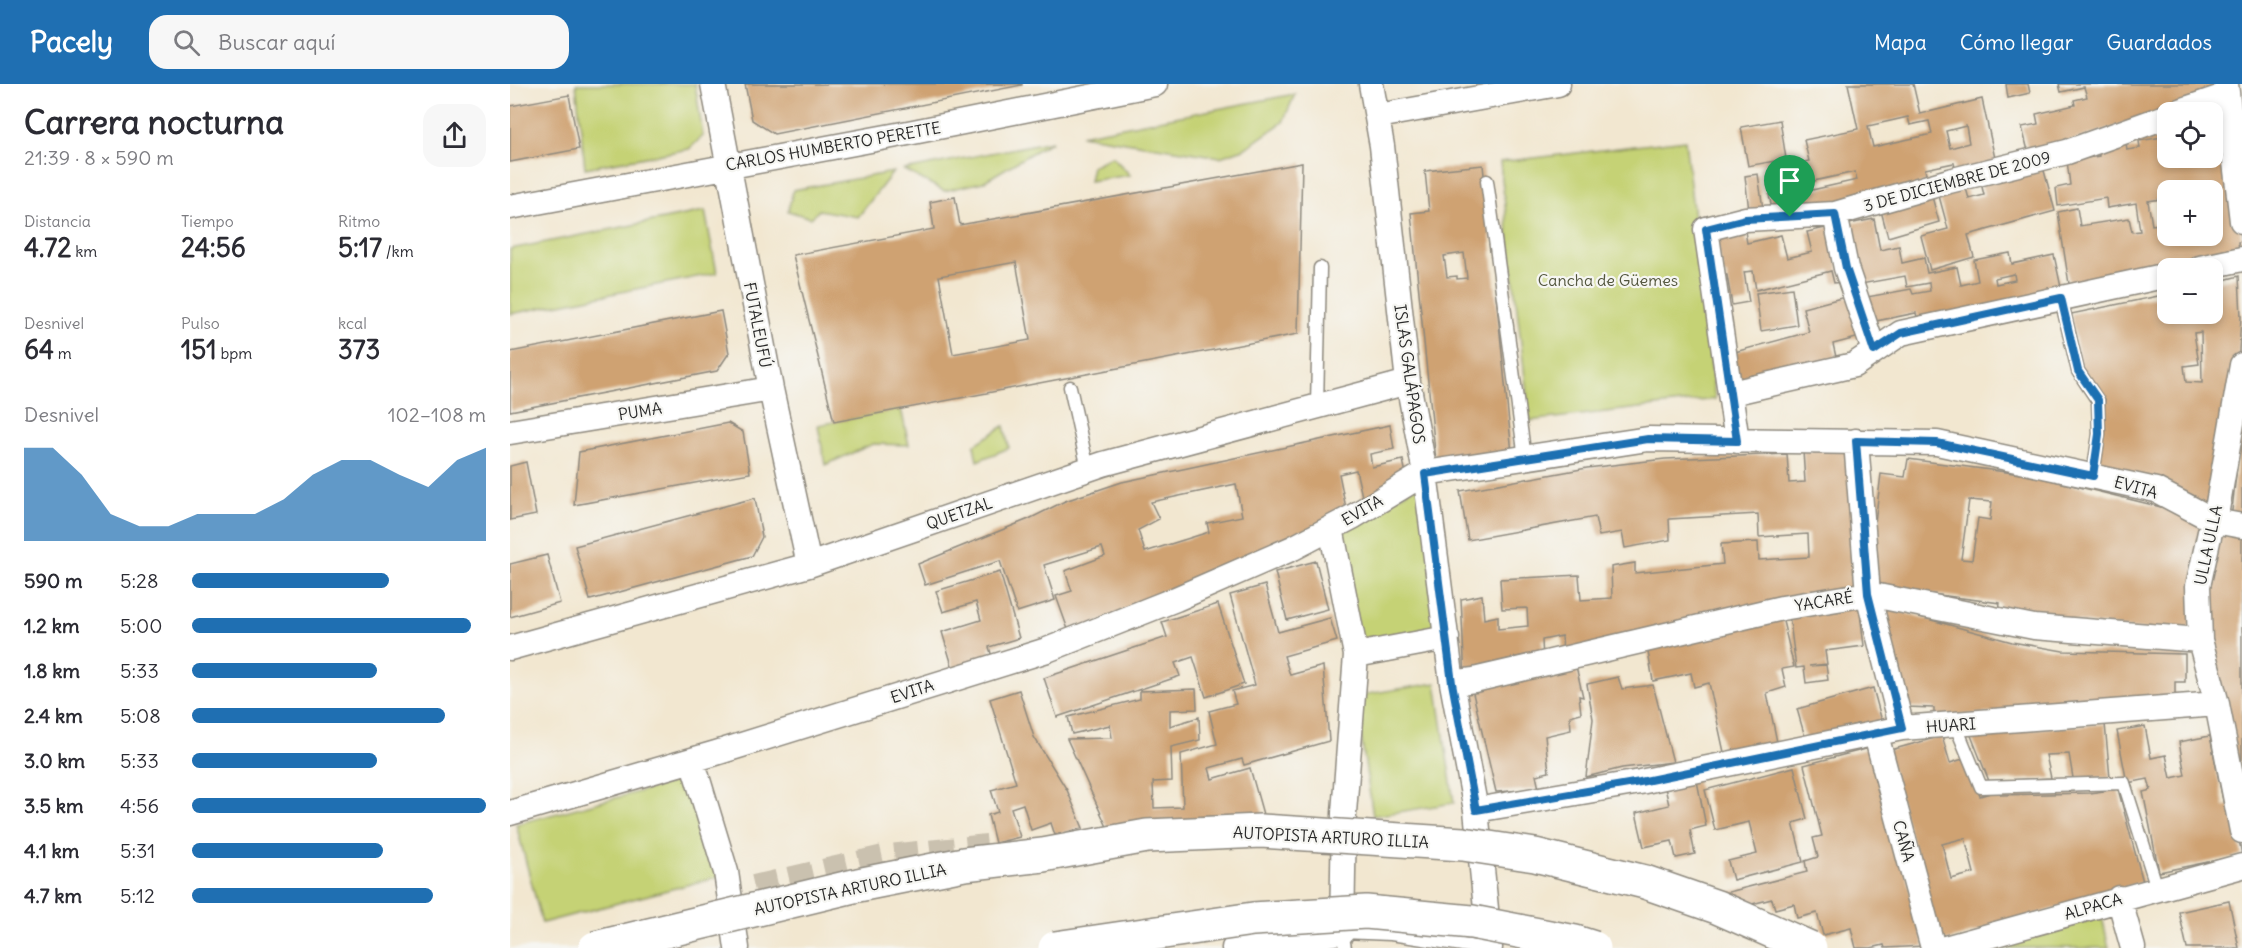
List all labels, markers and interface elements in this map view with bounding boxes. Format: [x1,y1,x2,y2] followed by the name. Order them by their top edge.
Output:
[149,15,569,69] search box
[30,24,113,60] text: Pacely
[170,26,203,59] icon: search
[218,28,336,56] text: Buscar aquí
[1874,29,1927,56] text: Mapa
[1960,29,2073,56] text: Cómo llegar
[2106,29,2212,56] text: Guardados
[24,101,284,143] text: Carrera nocturna
[2157,102,2223,324] map controls
[2157,102,2223,168] button: locate
[423,104,486,167] button: share
[724,117,942,175] street label: CARLOS HUMBERTO PERETTE
[24,145,174,170] text: 21:39 · 8 × 590 m
[1861,146,2053,216] street label: 3 DE DICIEMBRE DE 2009
[1764,155,1815,217] pin
[1773,164,1806,197] icon: arrive
[2157,180,2223,246] button: +
[24,211,91,231] text: Distancia
[181,211,234,231] text: Tiempo
[338,211,380,231] text: Ritmo
[24,231,71,264] text: 4.72
[181,231,246,264] text: 24:56
[338,231,382,264] text: 5:17
[71,241,97,261] text: km
[382,241,414,261] text: /km
[2157,258,2223,324] button: −
[1538,270,1678,290] park label: Cancha de Güemes
[740,280,776,370] street label: FUTALEUFÚ
[1390,303,1430,445] street label: ISLAS GALÁPAGOS
[24,313,84,333] text: Desnivel
[181,313,220,333] text: Pulso
[338,313,367,333] text: kcal
[24,333,54,366] text: 64
[181,333,217,366] text: 151
[338,333,380,366] text: 373
[54,343,72,363] text: m
[217,343,252,363] text: bpm
[617,398,663,424] street label: PUMA
[24,402,99,427] text: Desnivel
[388,402,486,427] text: 102–108 m
[2112,471,2160,503] street label: EVITA
[1338,490,1386,530] street label: EVITA
[923,492,995,534] street label: QUETZAL
[2190,503,2226,587] street label: ULLA ULLA
[24,568,82,593] text: 590 m
[120,568,159,593] text: 5:28
[1793,587,1855,615] street label: YACARÉ
[24,613,80,638] text: 1.2 km
[120,613,162,638] text: 5:00
[24,658,80,683] text: 1.8 km
[120,658,159,683] text: 5:33
[888,675,936,707] street label: EVITA
[24,703,83,728] text: 2.4 km
[120,703,161,728] text: 5:08
[1925,713,1977,737] street label: HUARI
[24,748,85,773] text: 3.0 km
[120,748,159,773] text: 5:33
[24,793,84,818] text: 3.5 km
[120,793,159,818] text: 4:56
[1889,818,1919,864] street label: CAÑA
[1233,822,1429,852] street label: AUTOPISTA ARTURO ILLIA
[24,838,79,863] text: 4.1 km
[120,838,155,863] text: 5:31
[752,859,948,919] street label: AUTOPISTA ARTURO ILLIA
[24,883,82,908] text: 4.7 km
[120,883,155,908] text: 5:12
[2062,888,2124,924] street label: ALPACA

